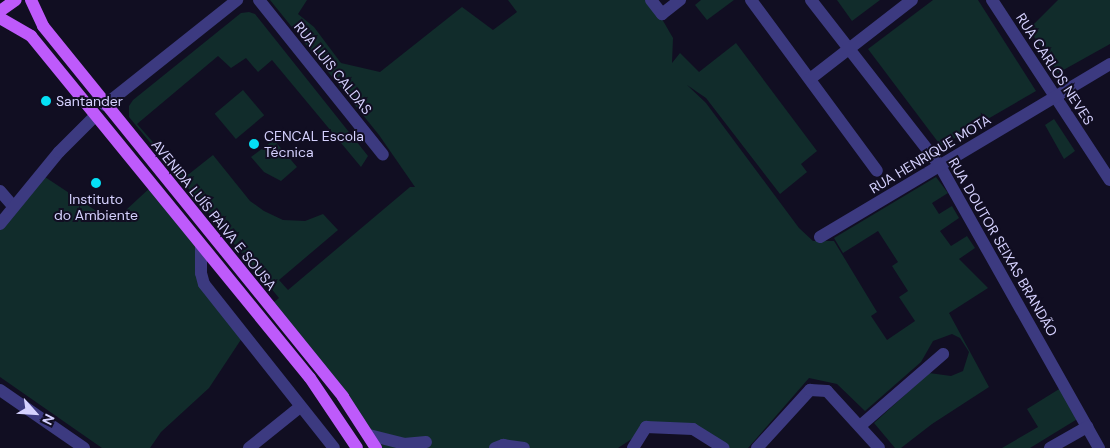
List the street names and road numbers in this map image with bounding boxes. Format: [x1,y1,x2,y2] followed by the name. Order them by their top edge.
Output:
[1013,10,1097,128] street label: RUA CARLOS NEVES
[291,18,375,118] street label: RUA LUIS CALDAS
[866,111,994,197] street label: RUA HENRIQUE MOTA
[148,136,280,294] street label: AVENIDA LUÍS PAIVA E SOUSA
[945,155,1061,339] street label: RUA DOUTOR SEIXAS BRANDÃO

